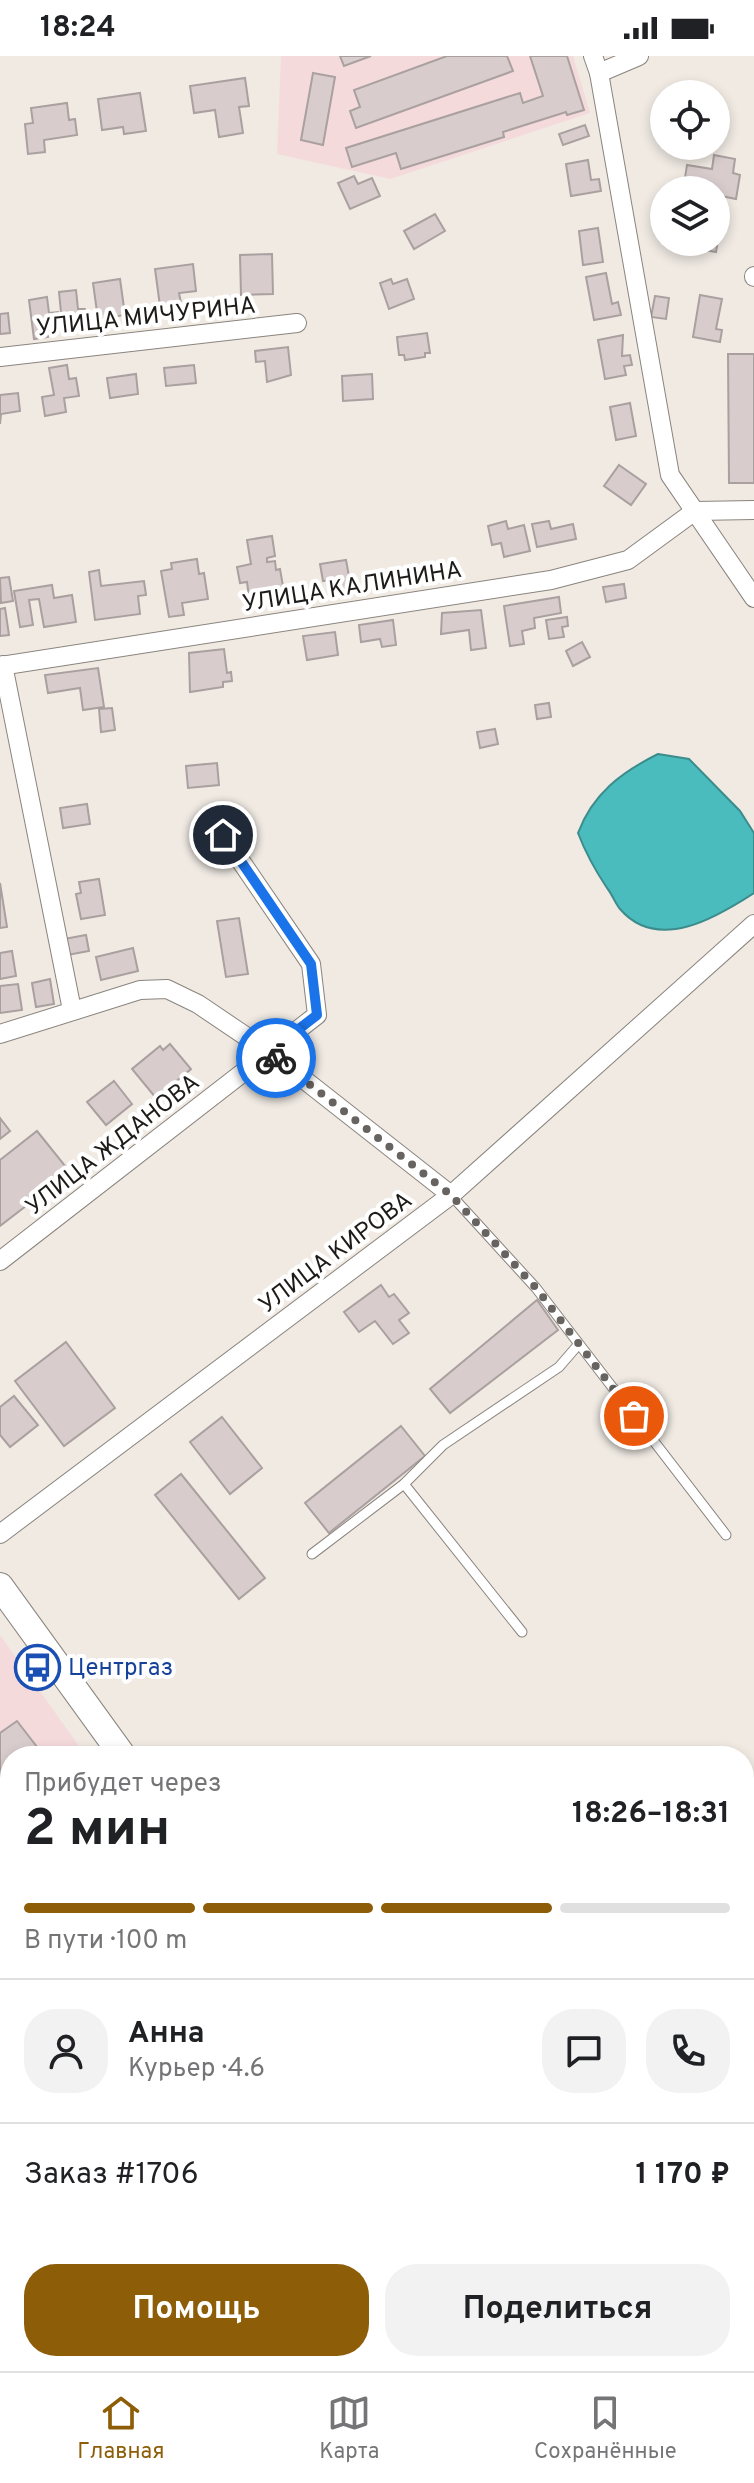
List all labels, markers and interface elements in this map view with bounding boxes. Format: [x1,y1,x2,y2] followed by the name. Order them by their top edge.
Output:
[40,10,116,47] text: 18:24
[650,80,730,256] map controls
[650,80,730,160] button: locate
[650,176,730,256] button: layers
[35,292,258,344] street label: УЛИЦА МИЧУРИНА
[240,556,464,620] street label: УЛИЦА КАЛИНИНА
[189,801,257,869] pin
[201,813,245,857] icon: home
[236,1018,316,1098] courier
[254,1036,298,1080] icon: bike
[20,1068,206,1223] street label: УЛИЦА ЖДАНОВА
[254,1186,419,1321] street label: УЛИЦА КИРОВА
[600,1382,668,1450] pin
[612,1394,656,1438] icon: bag
[13,1643,61,1691] bus stop icon: Центргаз
[68,1654,173,1684] place label: Центргаз
[24,1768,222,1801] text: Прибудет через
[572,1796,730,1833] text: 18:26–18:31
[24,1798,170,1864] text: 2 мин
[24,1925,187,1958] text: В пути · 100 m
[24,2009,108,2093] button: person
[542,2009,626,2093] button: chat
[646,2009,730,2093] button: phone
[128,2016,205,2053] text: Анна
[128,2053,265,2086] text: Курьер · 4.6
[24,2157,199,2194] text: Заказ #1706
[635,2157,730,2194] text: 1 170 ₽
[24,2264,369,2356] button: Помощь
[385,2264,730,2356] button: Поделиться
[77,2391,165,2466] tab: Главная
[319,2391,379,2466] tab: Карта
[534,2391,677,2466] tab: Сохранённые

